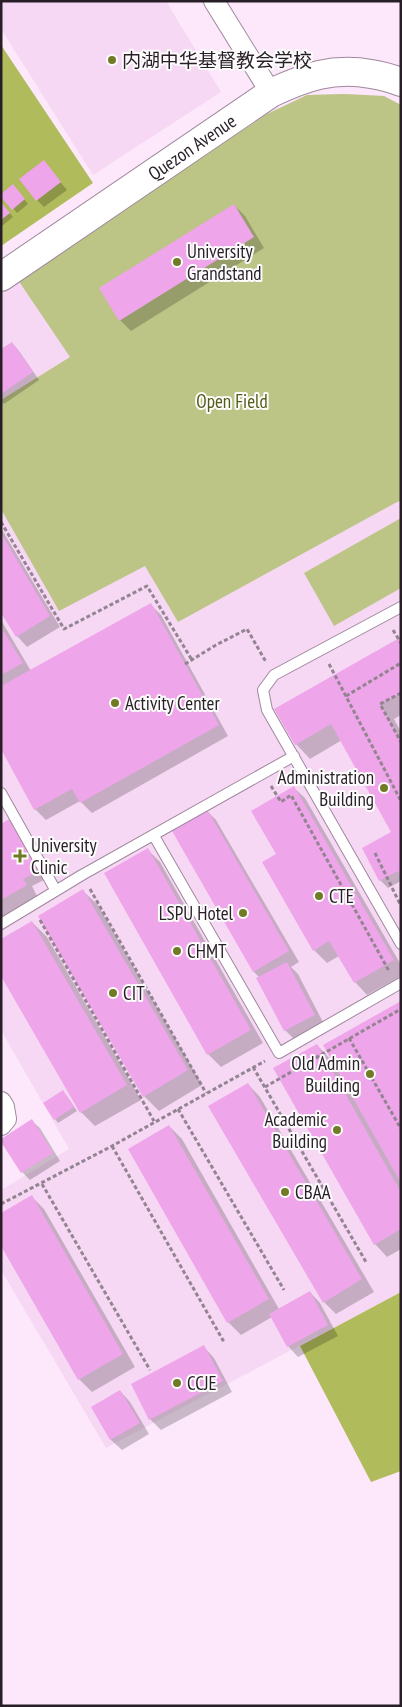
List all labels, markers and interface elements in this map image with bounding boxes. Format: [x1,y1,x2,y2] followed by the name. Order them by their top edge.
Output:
[122,48,312,72] place label: 内湖中华基督教会学校
[106,54,118,66] marker: 内湖中华基督教会学校
[143,108,241,185] street label: Quezon Avenue
[187,239,262,285] place label: University Grandstand
[171,256,183,268] marker: University Grandstand
[196,389,268,413] park label: Open Field
[125,691,220,715] place label: Activity Center
[109,697,121,709] marker: Activity Center
[277,765,374,811] place label: Administration Building
[378,782,390,794] marker: Administration Building
[31,833,97,879] place label: University Clinic
[13,849,27,863] marker: University Clinic
[329,884,354,908] place label: CTE
[313,890,325,902] marker: CTE
[159,901,234,925] place label: LSPU Hotel
[237,907,249,919] marker: LSPU Hotel
[187,939,227,963] place label: CHMT
[171,945,183,957] marker: CHMT
[123,981,145,1005] place label: CIT
[107,987,119,999] marker: CIT
[291,1051,360,1097] place label: Old Admin Building
[364,1068,376,1080] marker: Old Admin Building
[265,1107,327,1153] place label: Academic Building
[331,1124,343,1136] marker: Academic Building
[295,1180,331,1204] place label: CBAA
[279,1186,291,1198] marker: CBAA
[187,1371,217,1395] place label: CCJE
[171,1377,183,1389] marker: CCJE

